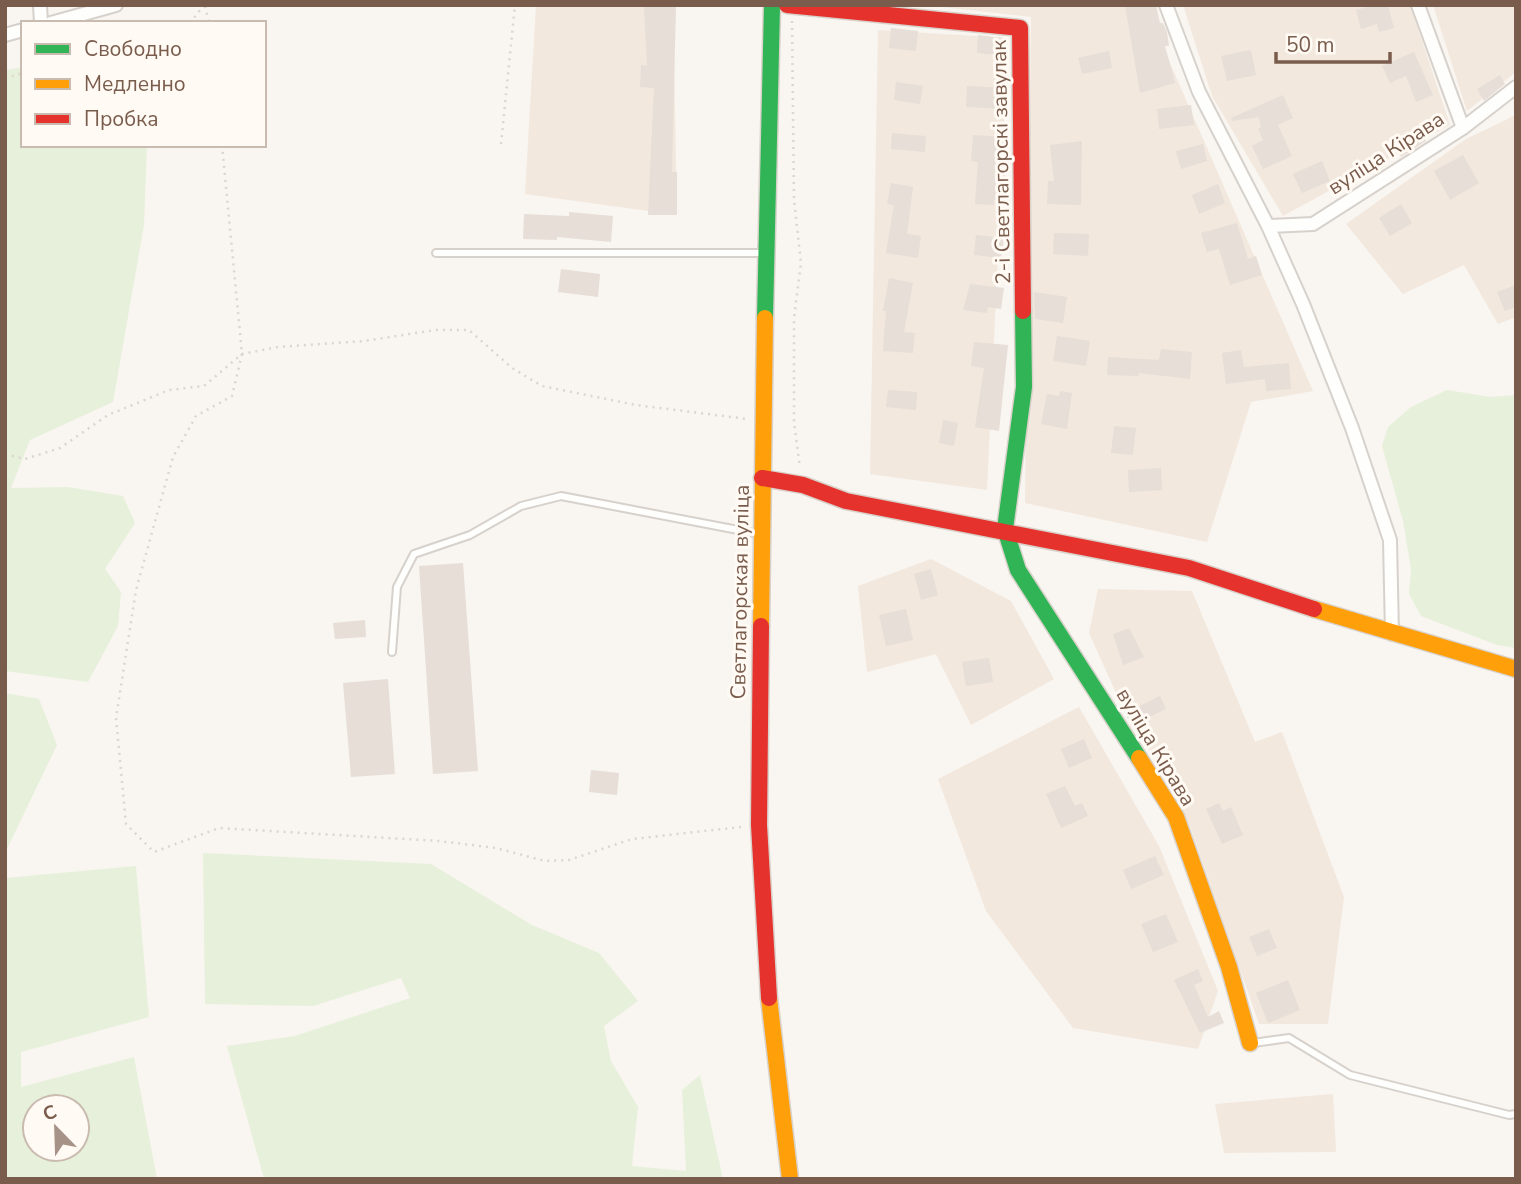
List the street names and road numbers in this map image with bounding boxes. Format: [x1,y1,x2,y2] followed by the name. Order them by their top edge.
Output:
[985,39,1017,285] street label: 2-і Светлагорскі завулак
[1322,105,1450,201] street label: вуліца Кірава
[724,484,756,700] street label: Светлагорская вуліца
[1110,683,1202,811] street label: вуліца Кірава

